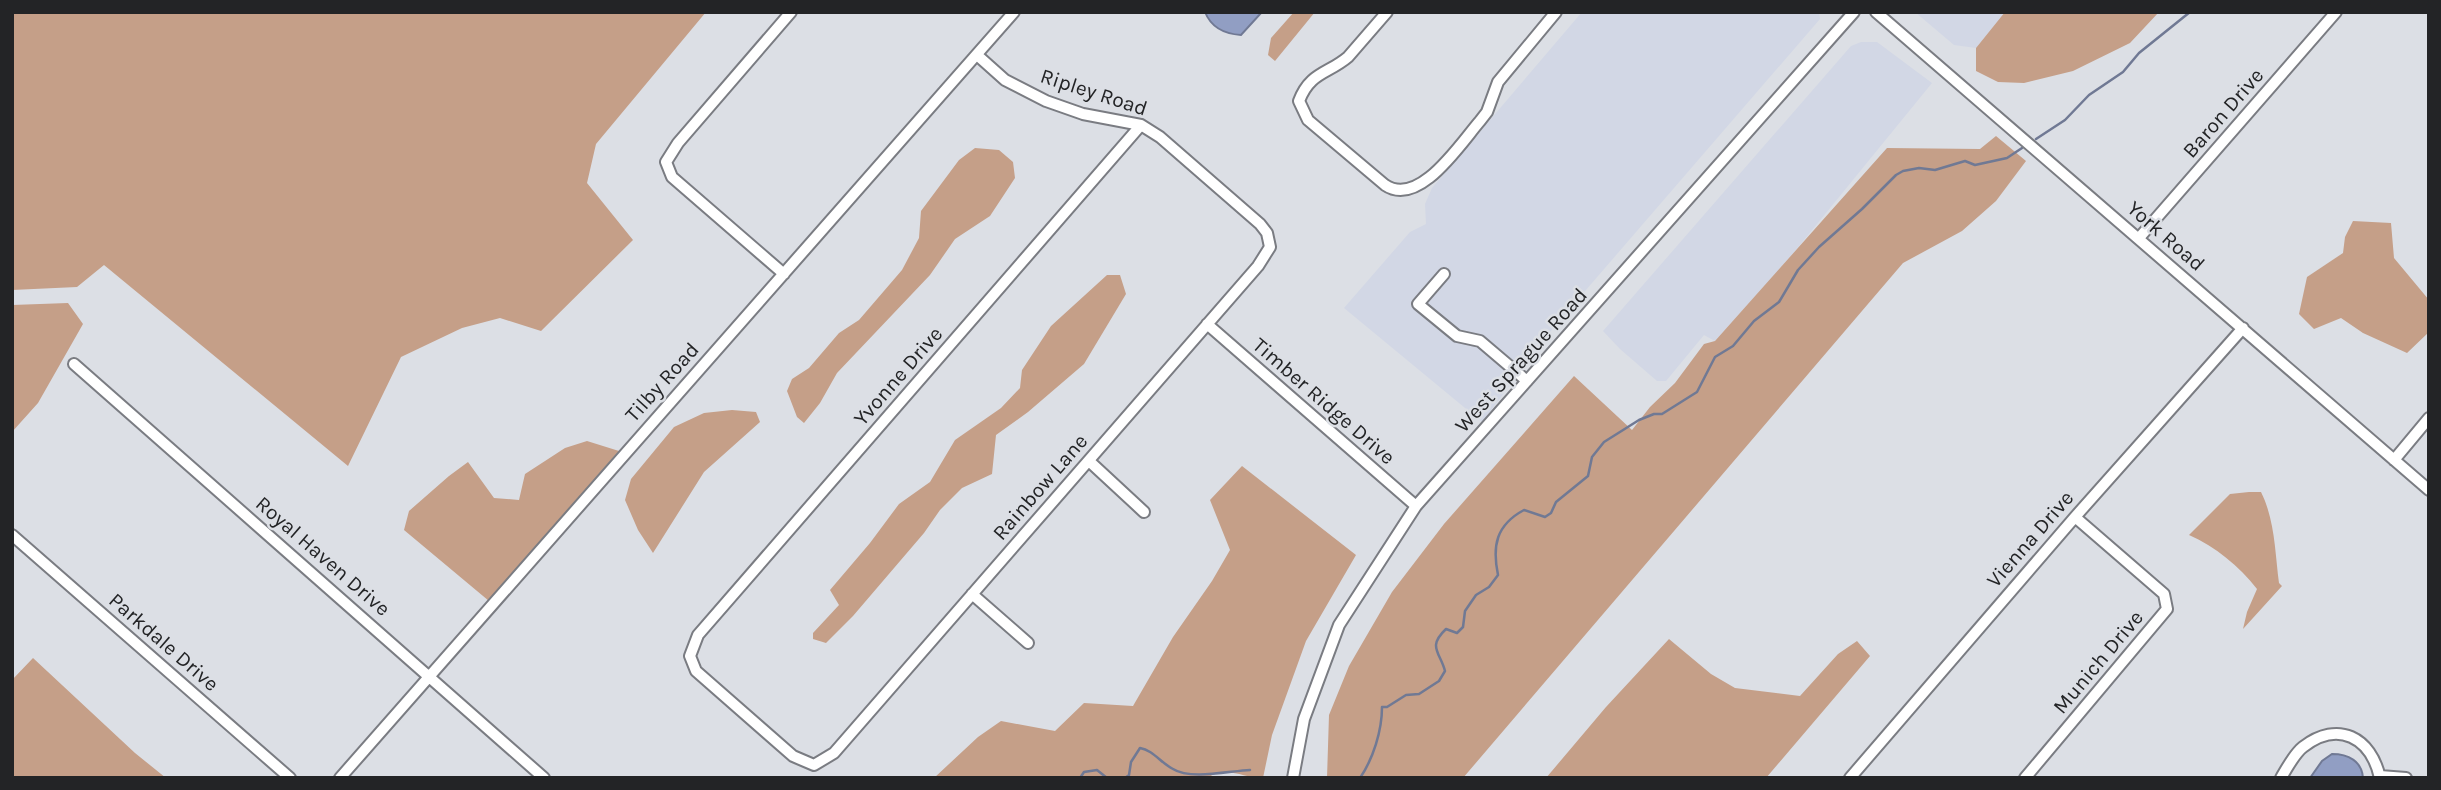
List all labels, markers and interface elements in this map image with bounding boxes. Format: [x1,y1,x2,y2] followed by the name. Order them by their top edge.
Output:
[1037,63,1151,121] street label: Ripley Road
[2178,63,2268,163] street label: Baron Drive
[2123,196,2209,276] street label: York Road
[1450,283,1592,437] street label: West Sprague Road
[849,322,947,430] street label: Yvonne Drive
[1248,333,1400,469] street label: Timber Ridge Drive
[620,337,704,427] street label: Tilby Road
[988,429,1092,545] street label: Rainbow Lane
[1982,486,2078,592] street label: Vienna Drive
[251,491,395,621] street label: Royal Haven Drive
[104,588,224,696] street label: Parkdale Drive
[2048,606,2148,718] street label: Munich Drive

